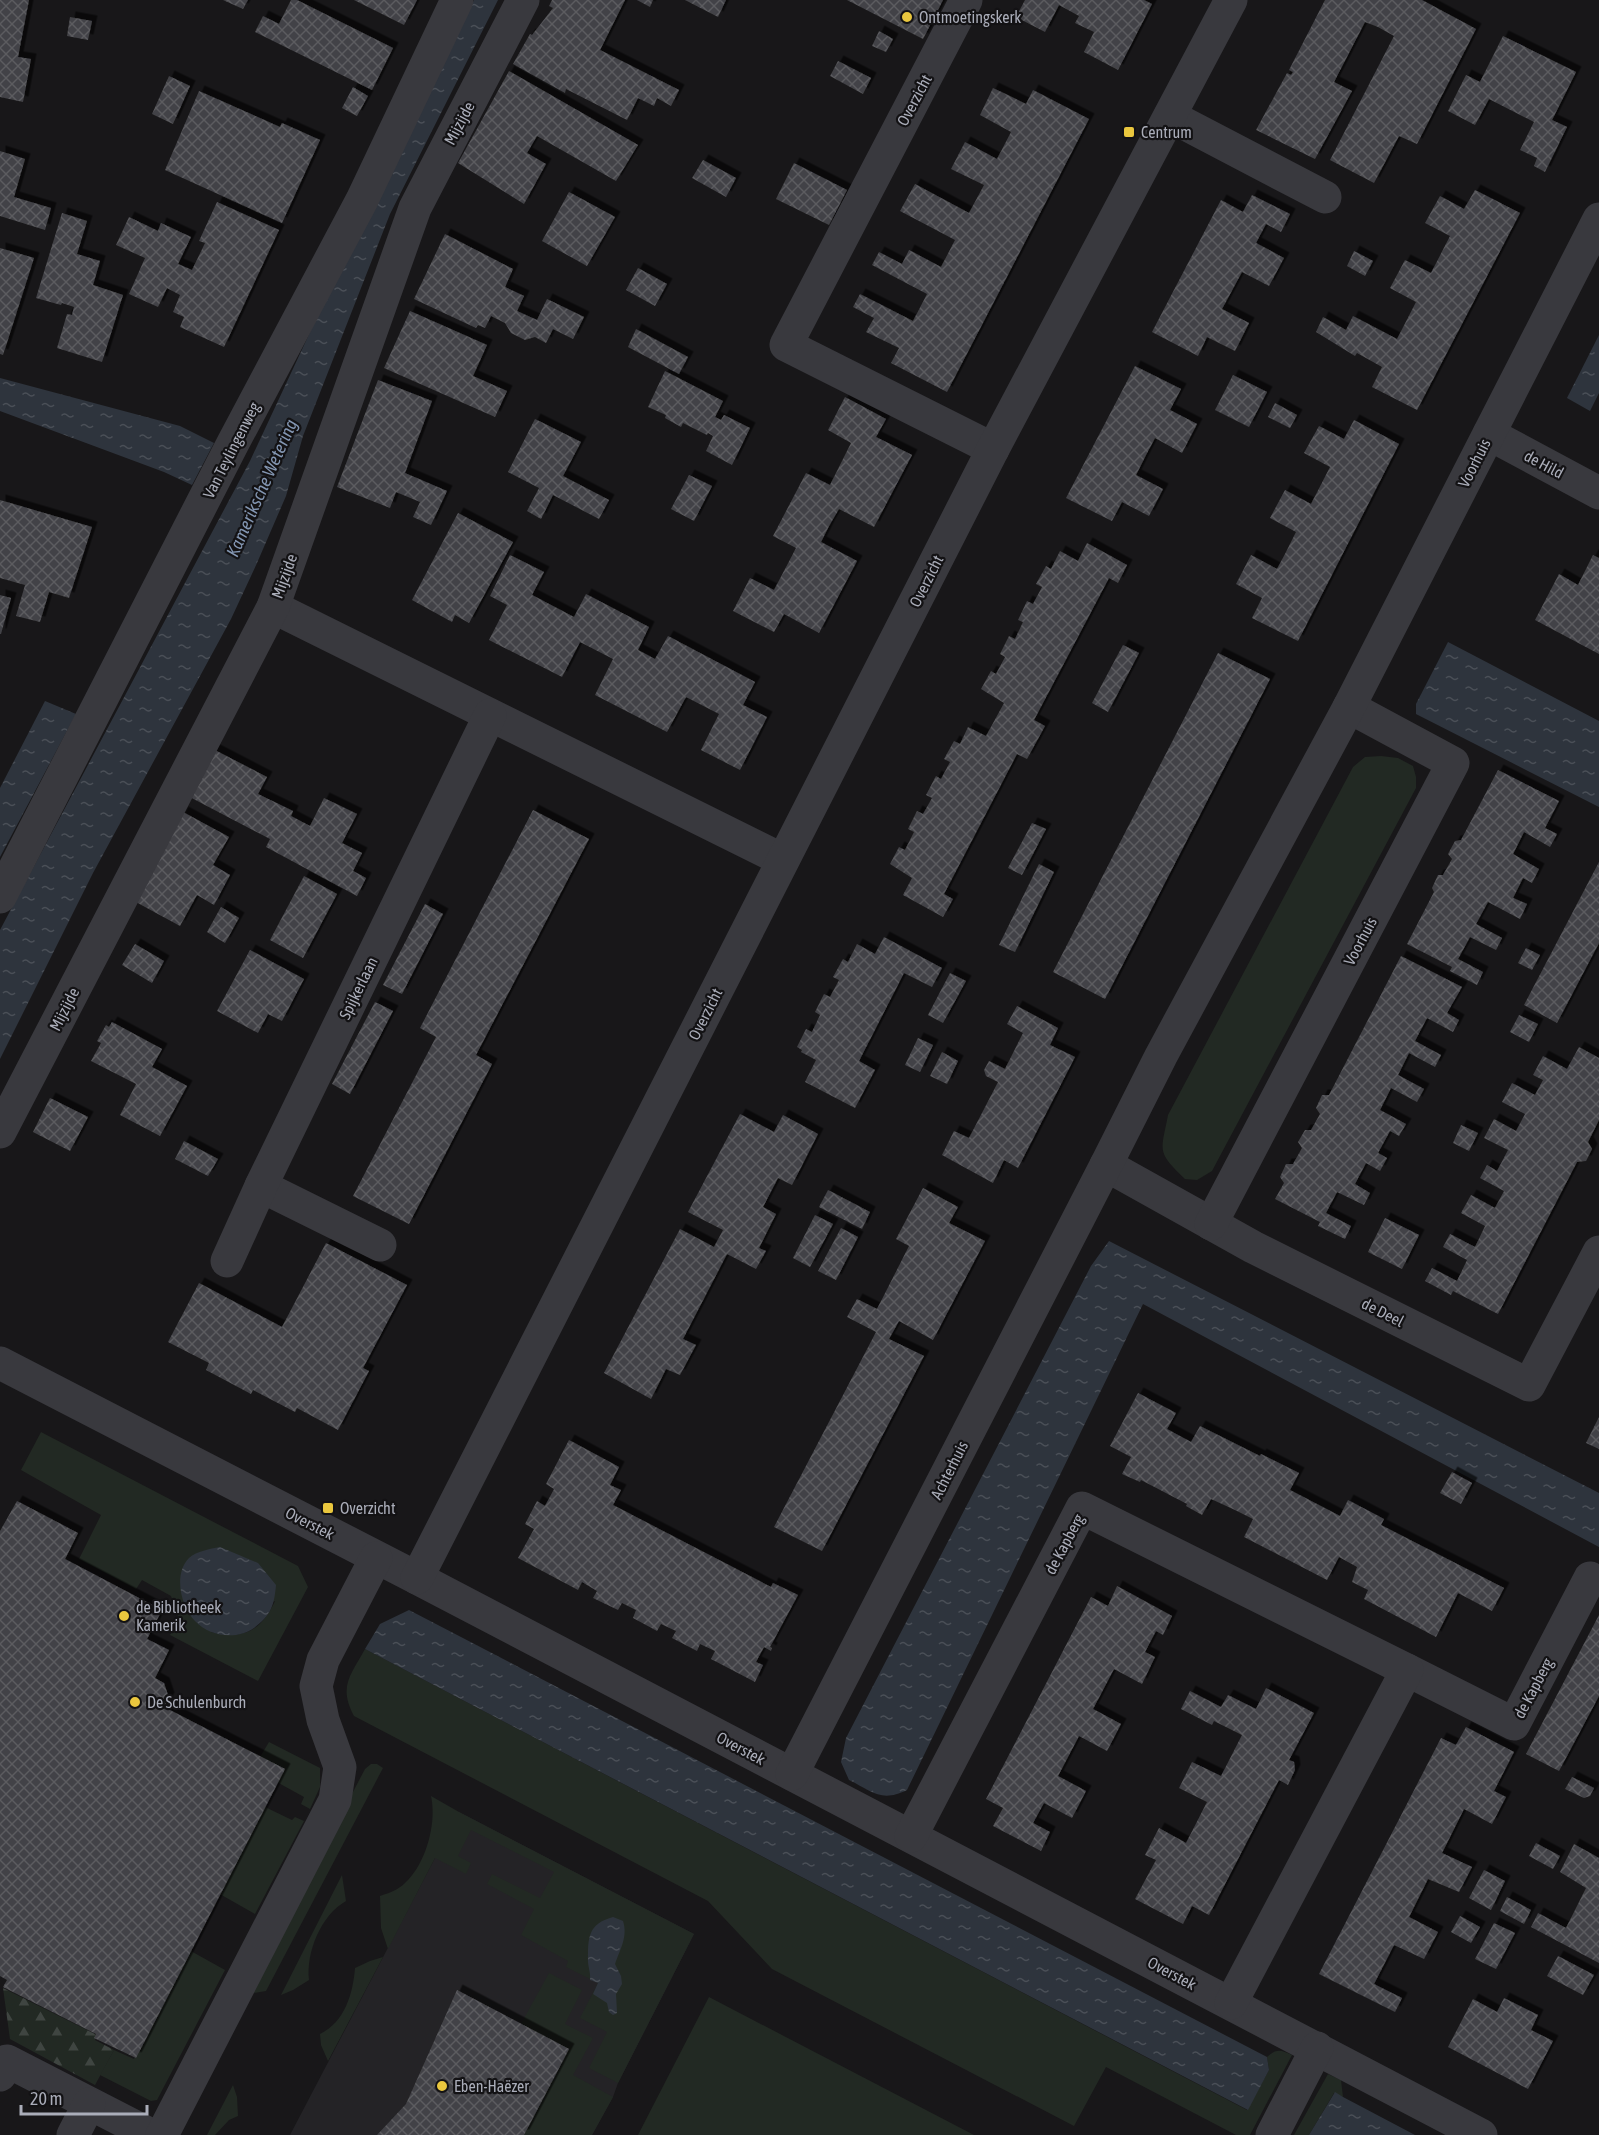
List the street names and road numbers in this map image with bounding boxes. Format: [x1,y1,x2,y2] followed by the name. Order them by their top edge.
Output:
[893,71,935,129] street label: Overzicht
[440,98,479,148] street label: Mijzijde
[199,399,264,501] street label: Van Teylingenweg
[1454,435,1494,490] street label: Voorhuis
[1521,446,1567,482] street label: de Hild
[268,551,301,601] street label: Mijzijde
[905,552,947,610] street label: Overzicht
[1340,914,1380,968] street label: Voorhuis
[335,954,382,1023] street label: Spijkerlaan
[46,984,83,1034] street label: Mijzijde
[684,985,726,1043] street label: Overzicht
[1359,1294,1408,1331] street label: de Deel
[927,1438,971,1502] street label: Achterhuis
[283,1503,337,1543] street label: Overstek
[1041,1511,1088,1578] street label: de Kapberg
[1510,1655,1557,1722] street label: de Kapberg
[714,1728,768,1768] street label: Overstek
[1145,1953,1199,1993] street label: Overstek

